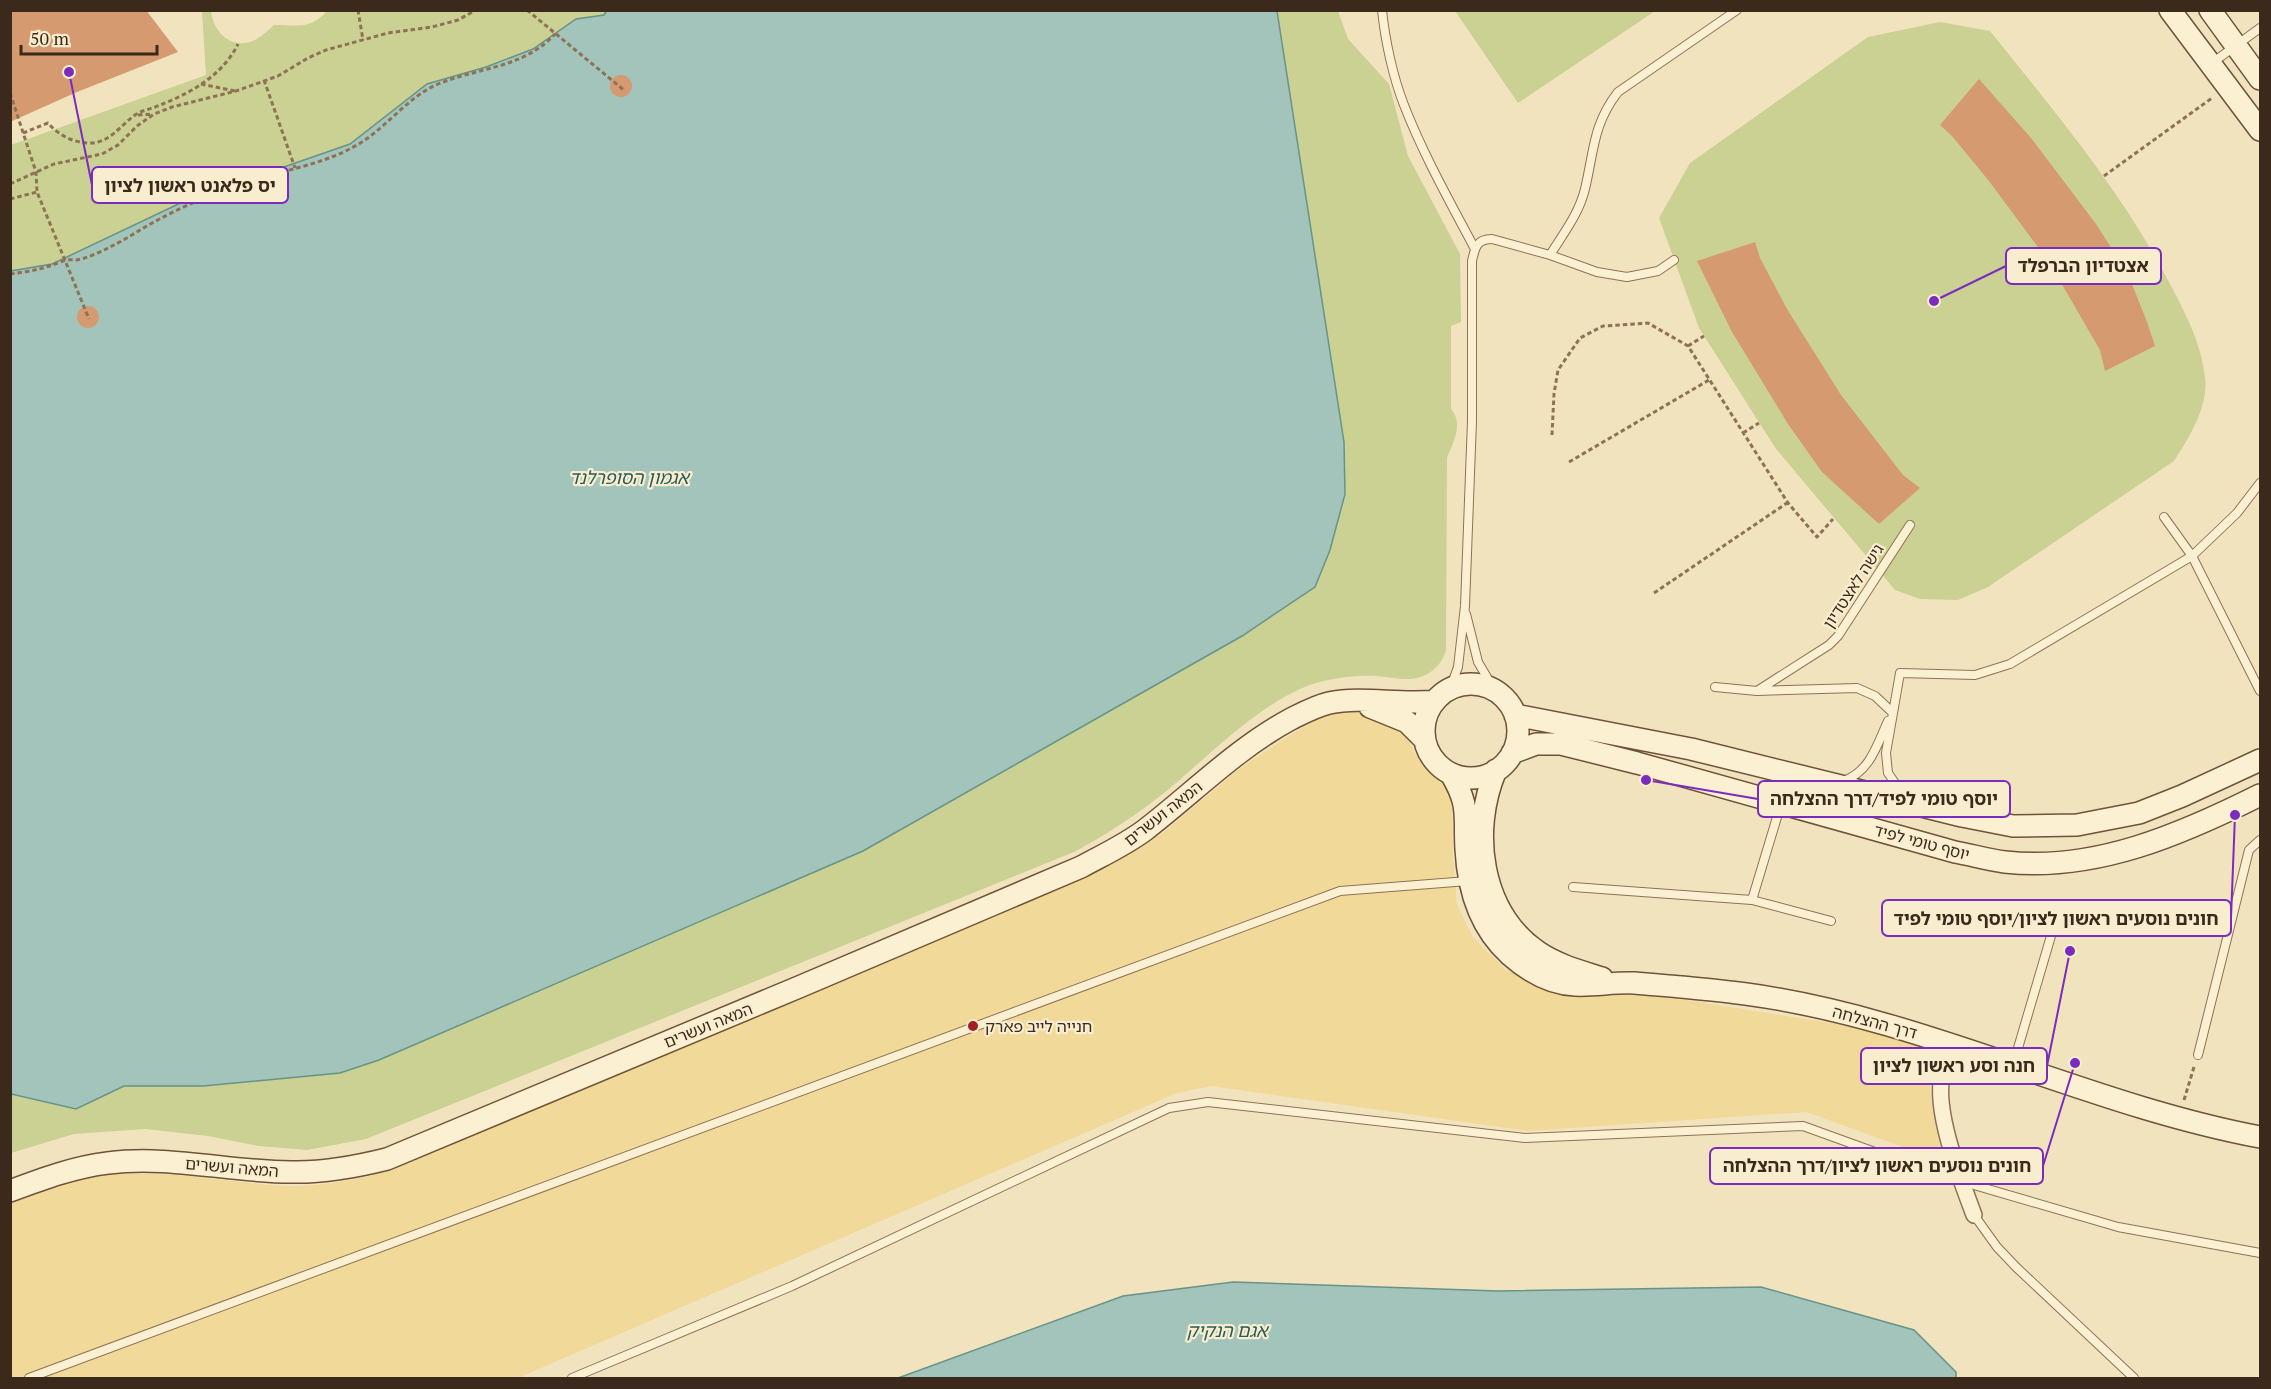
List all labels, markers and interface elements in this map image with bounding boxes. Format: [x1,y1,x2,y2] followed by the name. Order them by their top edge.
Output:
[21,18,158,56] scale bar
[30,26,70,50] text: 50 m
[92,167,288,203] callout: יס פלאנט ראשון לציון
[104,173,276,197] text: יס פלאנט ראשון לציון
[2006,248,2161,284] callout: אצטדיון הברפלד
[2017,253,2149,277] text: אצטדיון הברפלד
[569,465,691,489] water label: אגמון הסופרלנד
[1817,540,1889,632] street label: גישה לאצטדיון
[1119,775,1207,851] street label: המאה ועשרים
[1758,781,2010,817] callout: יוסף טומי לפיד/דרך ההצלחה
[1770,786,1998,810] text: יוסף טומי לפיד/דרך ההצלחה
[1872,819,1972,865] street label: יוסף טומי לפיד
[1882,900,2231,936] callout: חונים נוסעים ראשון לציון/יוסף טומי לפיד
[1893,906,2219,930] text: חונים נוסעים ראשון לציון/יוסף טומי לפיד
[660,997,756,1053] street label: המאה ועשרים
[1830,1000,1920,1044] street label: דרך ההצלחה
[985,1015,1092,1037] place label: חנייה לייב פארק
[966,1019,980,1033] marker: חנייה לייב פארק
[1861,1048,2047,1084] callout: חנה וסע ראשון לציון
[1873,1053,2035,1077] text: חנה וסע ראשון לציון
[1710,1148,2043,1184] callout: חונים נוסעים ראשון לציון/דרך ההצלחה
[184,1152,280,1182] street label: המאה ועשרים
[1723,1153,2031,1177] text: חונים נוסעים ראשון לציון/דרך ההצלחה
[1187,1318,1270,1342] water label: אגם הנקיק

